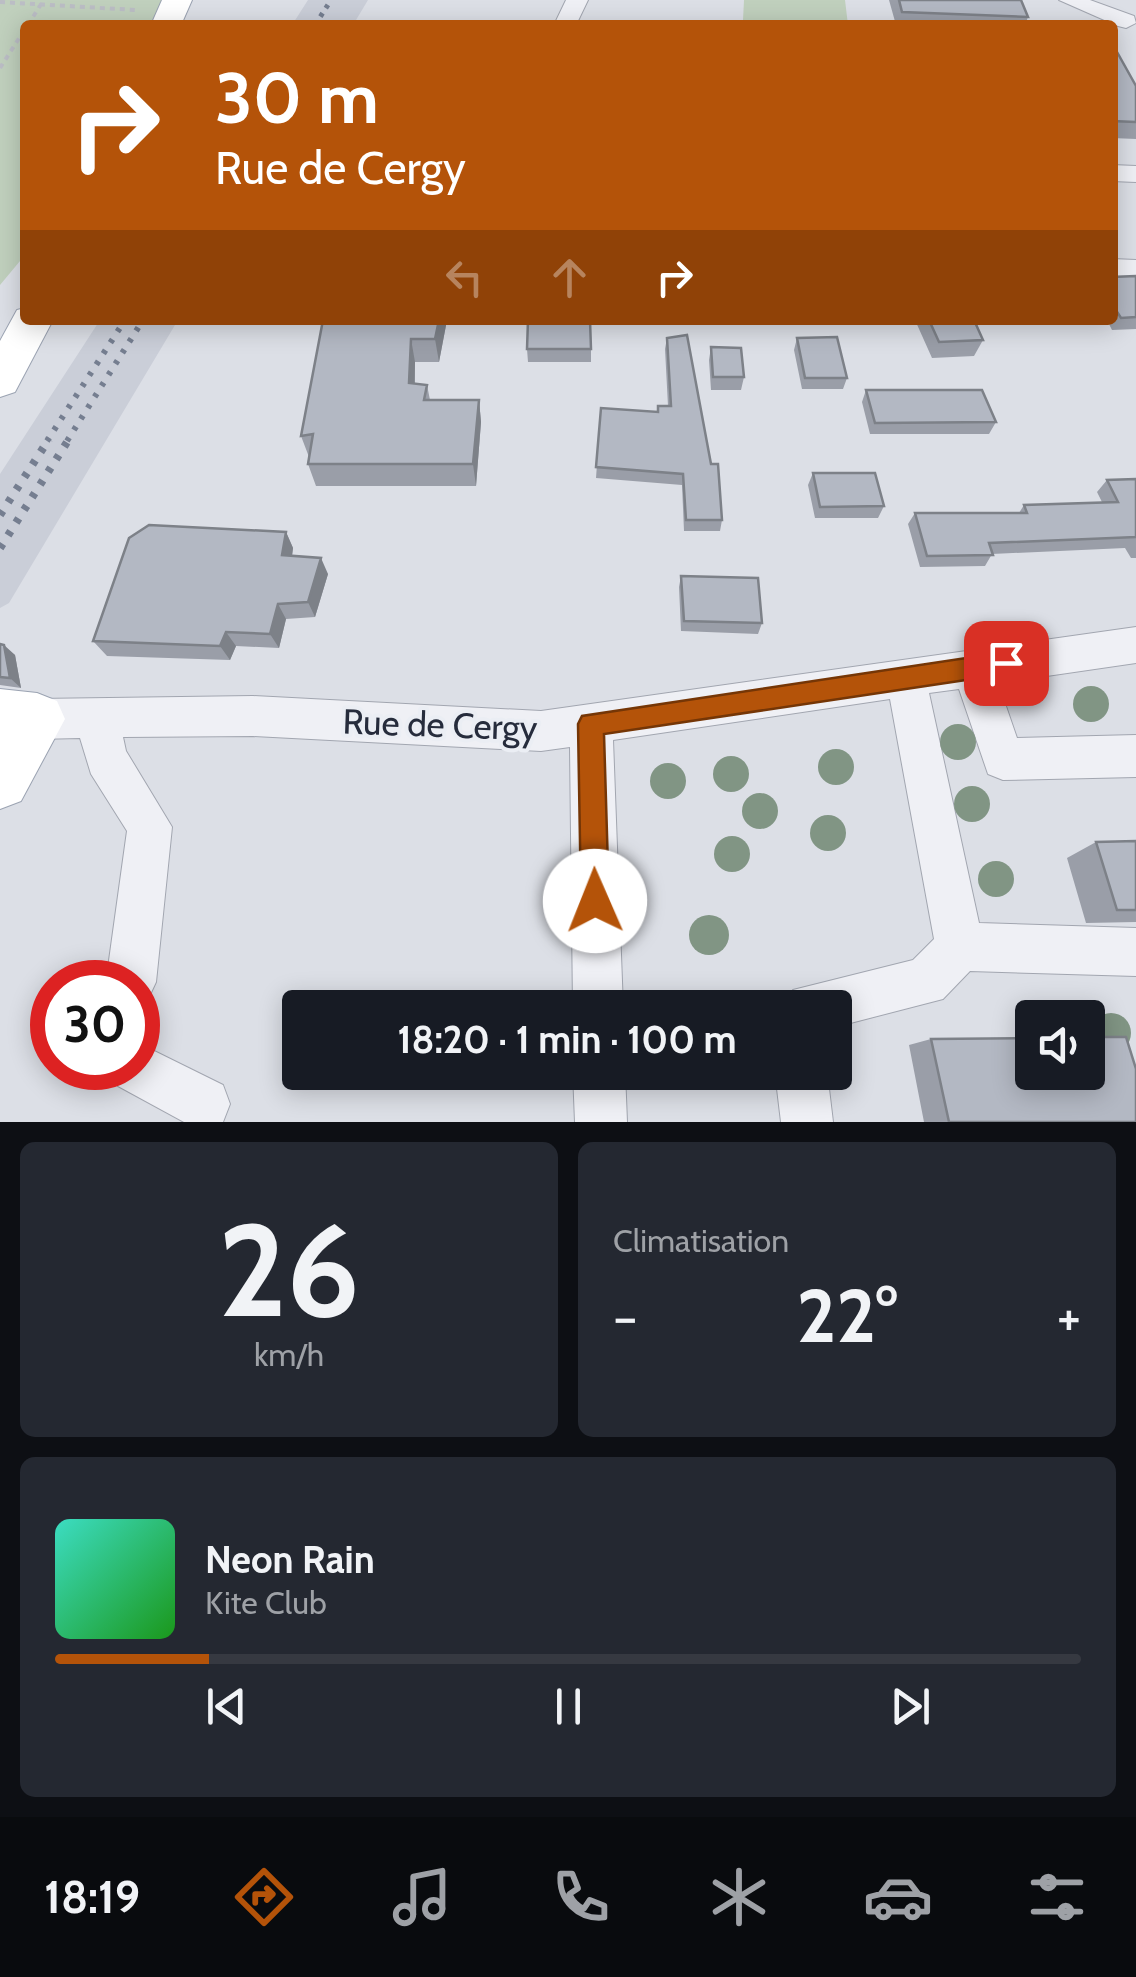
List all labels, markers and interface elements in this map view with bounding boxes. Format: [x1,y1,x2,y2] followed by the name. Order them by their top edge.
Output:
[215,55,379,141] text: 30 m
[50,60,180,190] icon: right
[215,141,466,195] text: Rue de Cergy
[437,250,492,305] icon: left
[542,250,597,305] icon: ahead
[647,250,702,305] icon: right
[964,621,1049,706] pin
[979,636,1034,691] icon: arrive
[342,700,539,749] street label: Rue de Cergy
[543,849,647,953] position arrow
[30,960,160,1090] speed limit sign: 30
[1015,1000,1105,1090] map controls
[1015,1000,1105,1090] button: sound
[397,1016,737,1063] text: 18:20 · 1 min · 100 m
[218,1191,360,1349] text: 26
[613,1221,789,1260] text: Climatisation
[796,1270,898,1361] text: 22°
[613,1283,637,1350] text: −
[1057,1283,1081,1350] text: +
[254,1335,324,1374] text: km/h
[205,1536,375,1583] text: Neon Rain
[205,1583,327,1622] text: Kite Club
[199,1679,254,1734] icon: previous
[541,1679,596,1734] icon: pause
[883,1679,938,1734] icon: next
[229,1862,299,1932] icon: directions
[387,1862,457,1932] icon: music
[546,1862,616,1932] icon: phone
[704,1862,774,1932] icon: climate
[863,1862,933,1932] icon: car
[1022,1862,1092,1932] icon: filters
[44,1870,140,1924] text: 18:19

